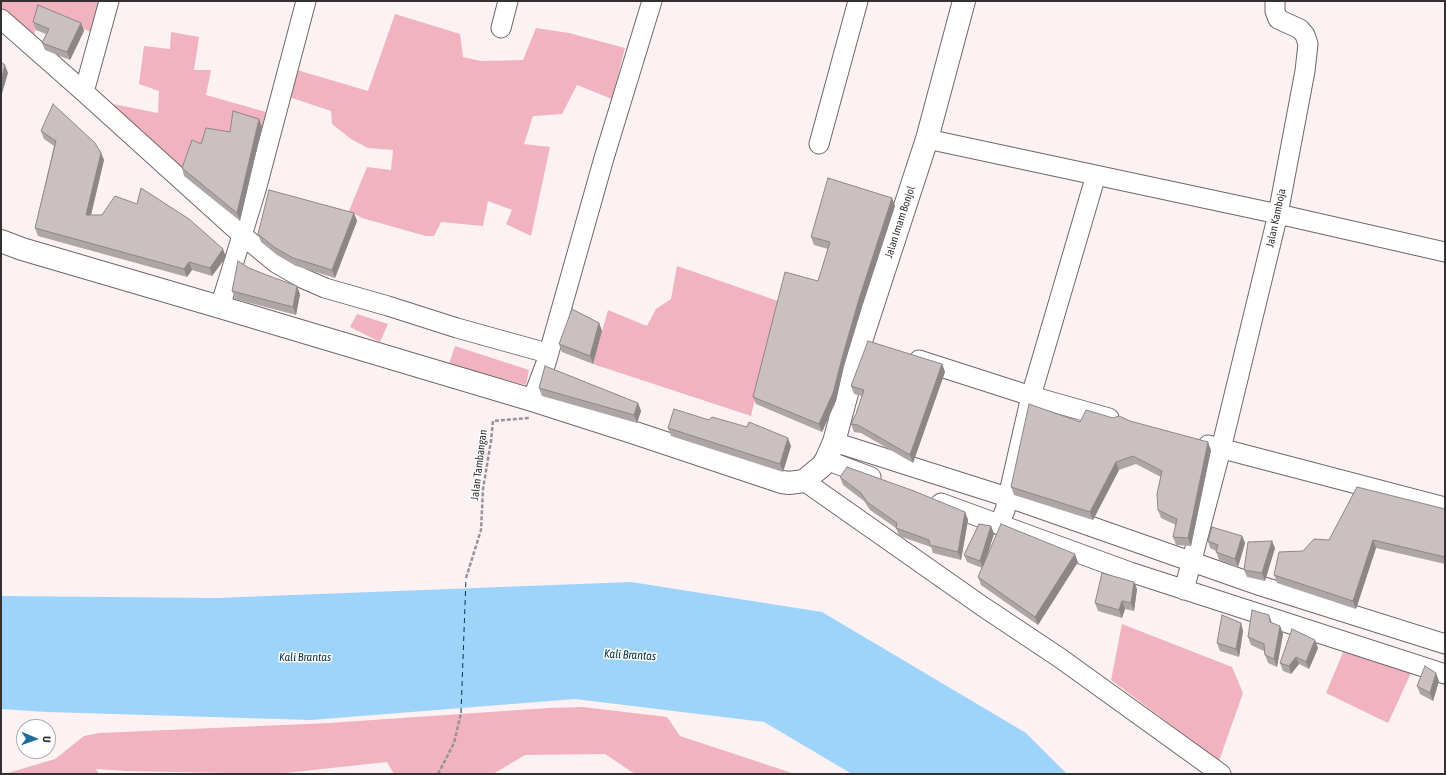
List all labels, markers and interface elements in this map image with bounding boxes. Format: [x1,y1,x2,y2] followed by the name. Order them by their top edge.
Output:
[882,184,918,260] street label: Jalan Imam Bonjol
[1263,187,1289,249] street label: Jalan Kamboja
[468,429,490,501] street label: Jalan Tambangan
[604,646,656,664] water label: Kali Brantas
[279,650,331,664] water label: Kali Brantas
[16,719,56,759] north arrow
[41,736,53,743] text: U

